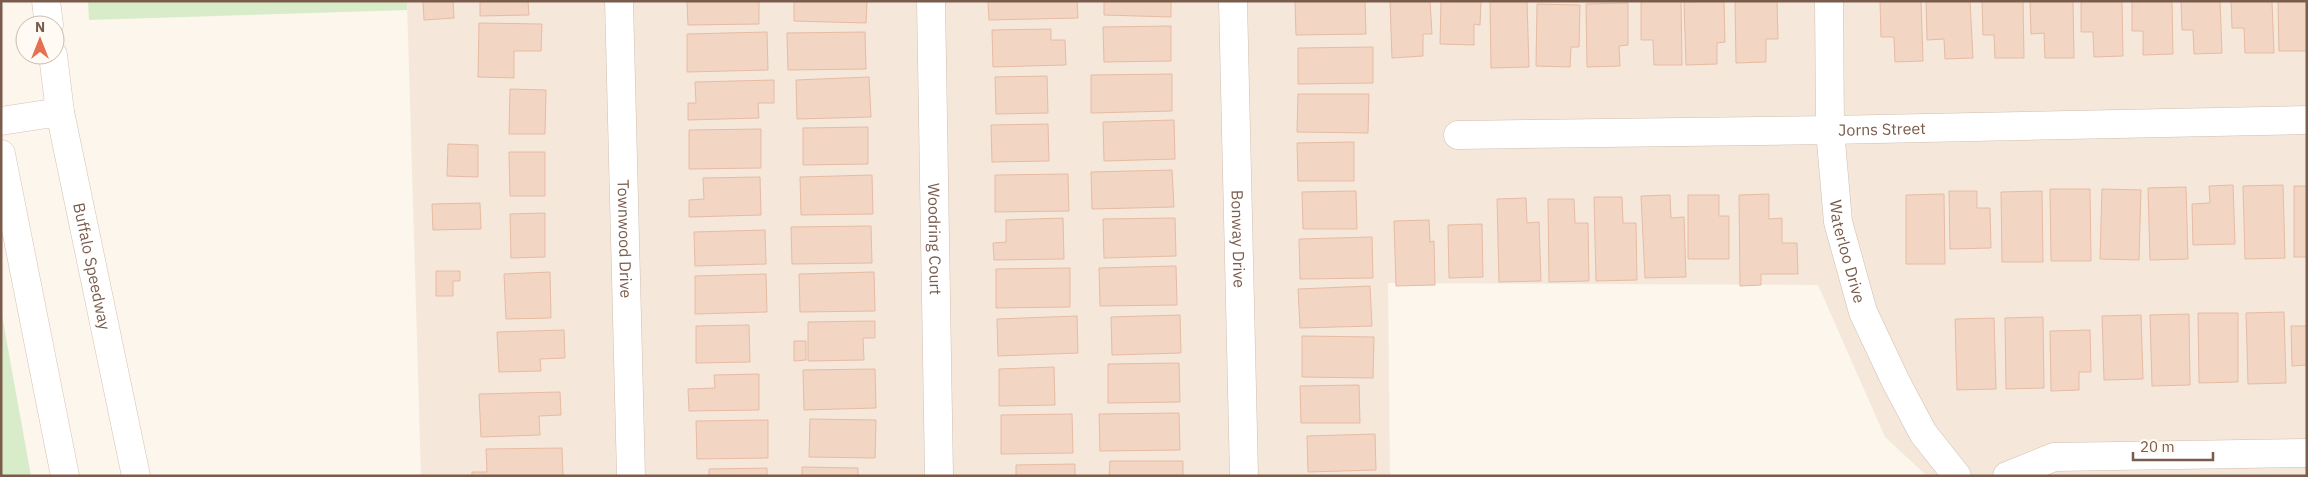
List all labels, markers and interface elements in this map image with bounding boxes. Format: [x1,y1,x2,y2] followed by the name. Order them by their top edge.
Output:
[15,15,65,65] north arrow
[35,18,45,36] text: N
[1838,118,1926,140] street label: Jorns Street
[614,179,637,299] street label: Townwood Drive
[924,183,946,295] street label: Woodring Court
[1227,190,1250,288] street label: Bonway Drive
[1826,199,1870,306] street label: Waterloo Drive
[69,201,115,332] street label: Buffalo Speedway
[2133,430,2213,462] scale bar
[2140,437,2175,456] text: 20 m

